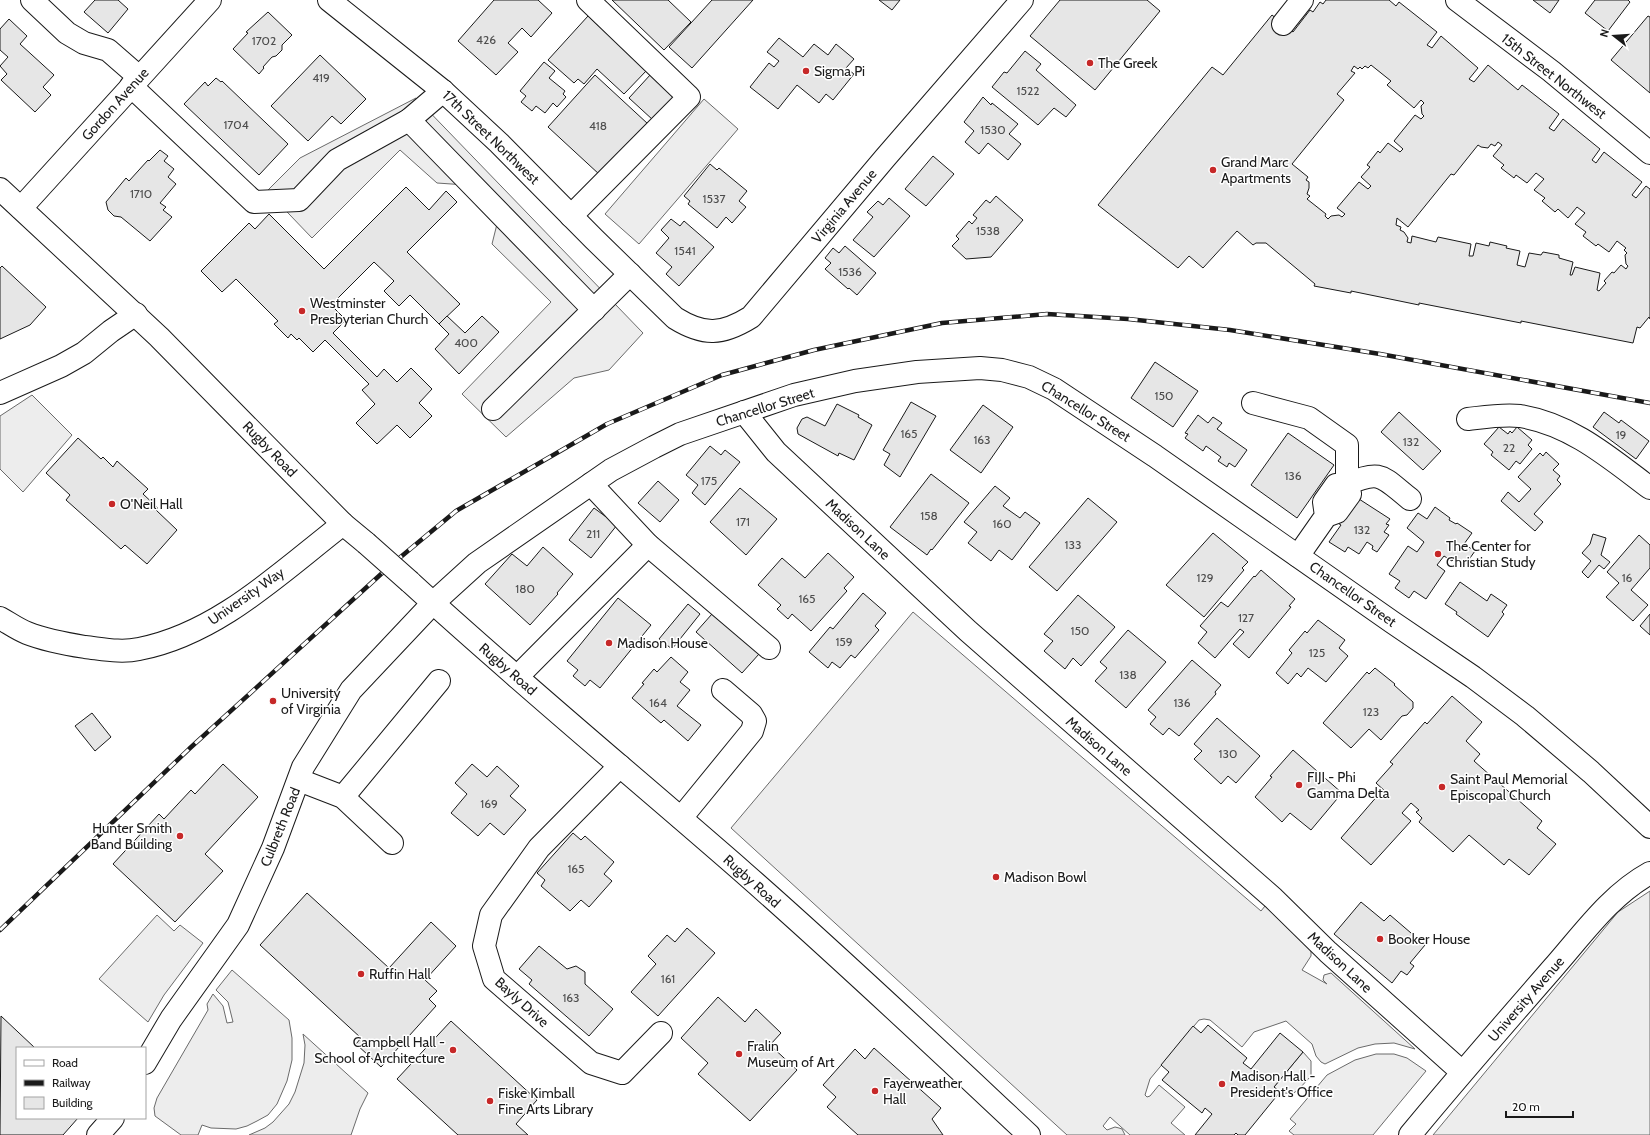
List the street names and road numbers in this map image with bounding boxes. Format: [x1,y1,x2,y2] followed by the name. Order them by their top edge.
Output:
[1498,30,1610,122] street label: 15th Street Northwest
[77,64,153,144] street label: Gordon Avenue
[439,86,543,188] street label: 17th Street Northwest
[808,165,880,247] street label: Virginia Avenue
[1038,376,1134,446] street label: Chancellor Street
[714,383,817,431] street label: Chancellor Street
[239,417,301,481] street label: Rugby Road
[822,494,894,564] street label: Madison Lane
[1306,557,1400,631] street label: Chancellor Street
[204,563,288,629] street label: University Way
[475,639,541,699] street label: Rugby Road
[1062,712,1136,780] street label: Madison Lane
[256,785,304,869] street label: Culbreth Road
[720,851,784,911] street label: Rugby Road
[1304,927,1376,997] street label: Madison Lane
[1484,953,1568,1045] street label: University Avenue
[491,973,553,1031] street label: Bayly Drive

